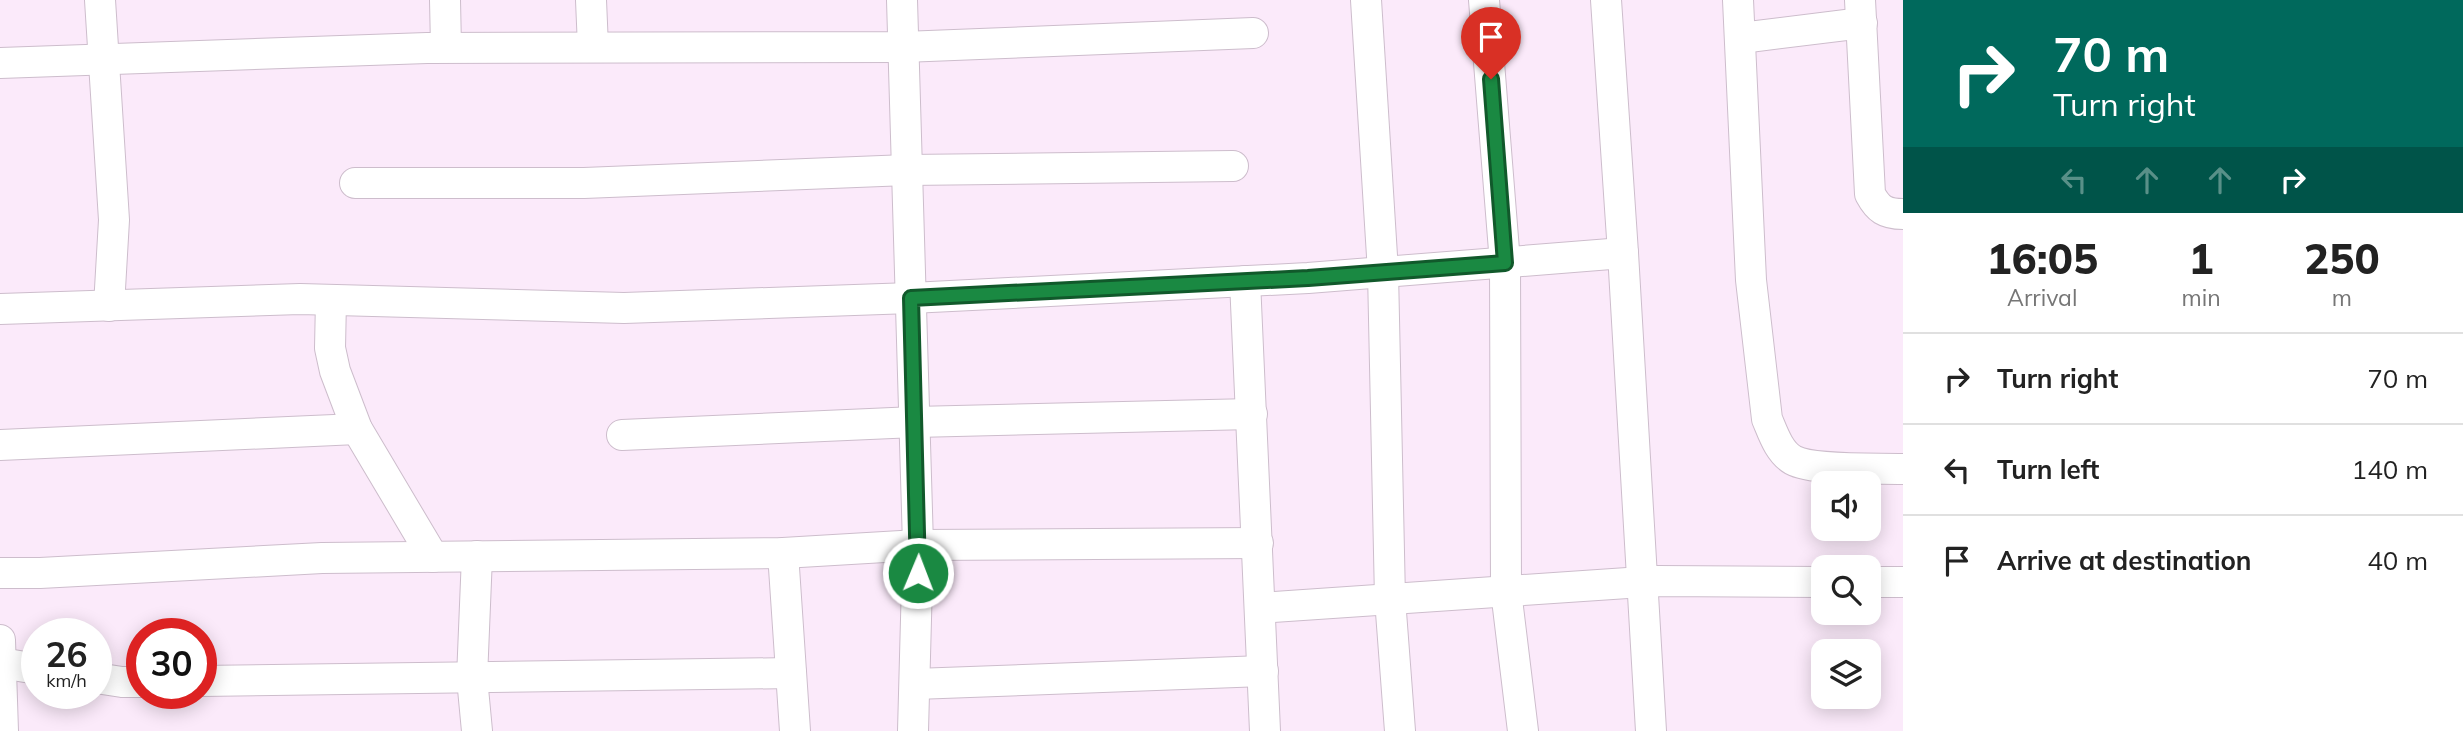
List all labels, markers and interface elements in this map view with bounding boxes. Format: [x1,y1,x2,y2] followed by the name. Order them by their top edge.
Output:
[1461,7,1521,79] pin
[1472,18,1510,56] icon: arrive
[2053,23,2169,84] text: 70 m
[1938,28,2029,119] icon: right
[2053,84,2196,124] text: Turn right
[2055,161,2093,199] icon: left
[2128,161,2166,199] icon: ahead
[2201,161,2239,199] icon: ahead
[2274,161,2312,199] icon: right
[1986,232,2098,285] text: 16:05
[2188,232,2214,285] text: 1
[2304,232,2380,285] text: 250
[2007,283,2077,312] text: Arrival
[2181,283,2221,312] text: min
[2332,283,2352,312] text: m
[1938,360,1976,398] icon: right
[1997,362,2118,395] text: Turn right
[2367,362,2428,395] text: 70 m
[1938,451,1976,489] icon: left
[1997,453,2099,486] text: Turn left
[2352,453,2428,486] text: 140 m
[1811,471,1881,709] map controls
[1811,471,1881,541] button: sound
[881,536,955,610] position arrow
[1938,542,1976,580] icon: arrive
[1997,544,2252,577] text: Arrive at destination
[2367,544,2428,577] text: 40 m
[1811,555,1881,625] button: search
[126,618,217,709] speed limit sign: 30
[45,632,88,676] text: 26
[1811,639,1881,709] button: layers
[46,669,87,692] text: km/h

